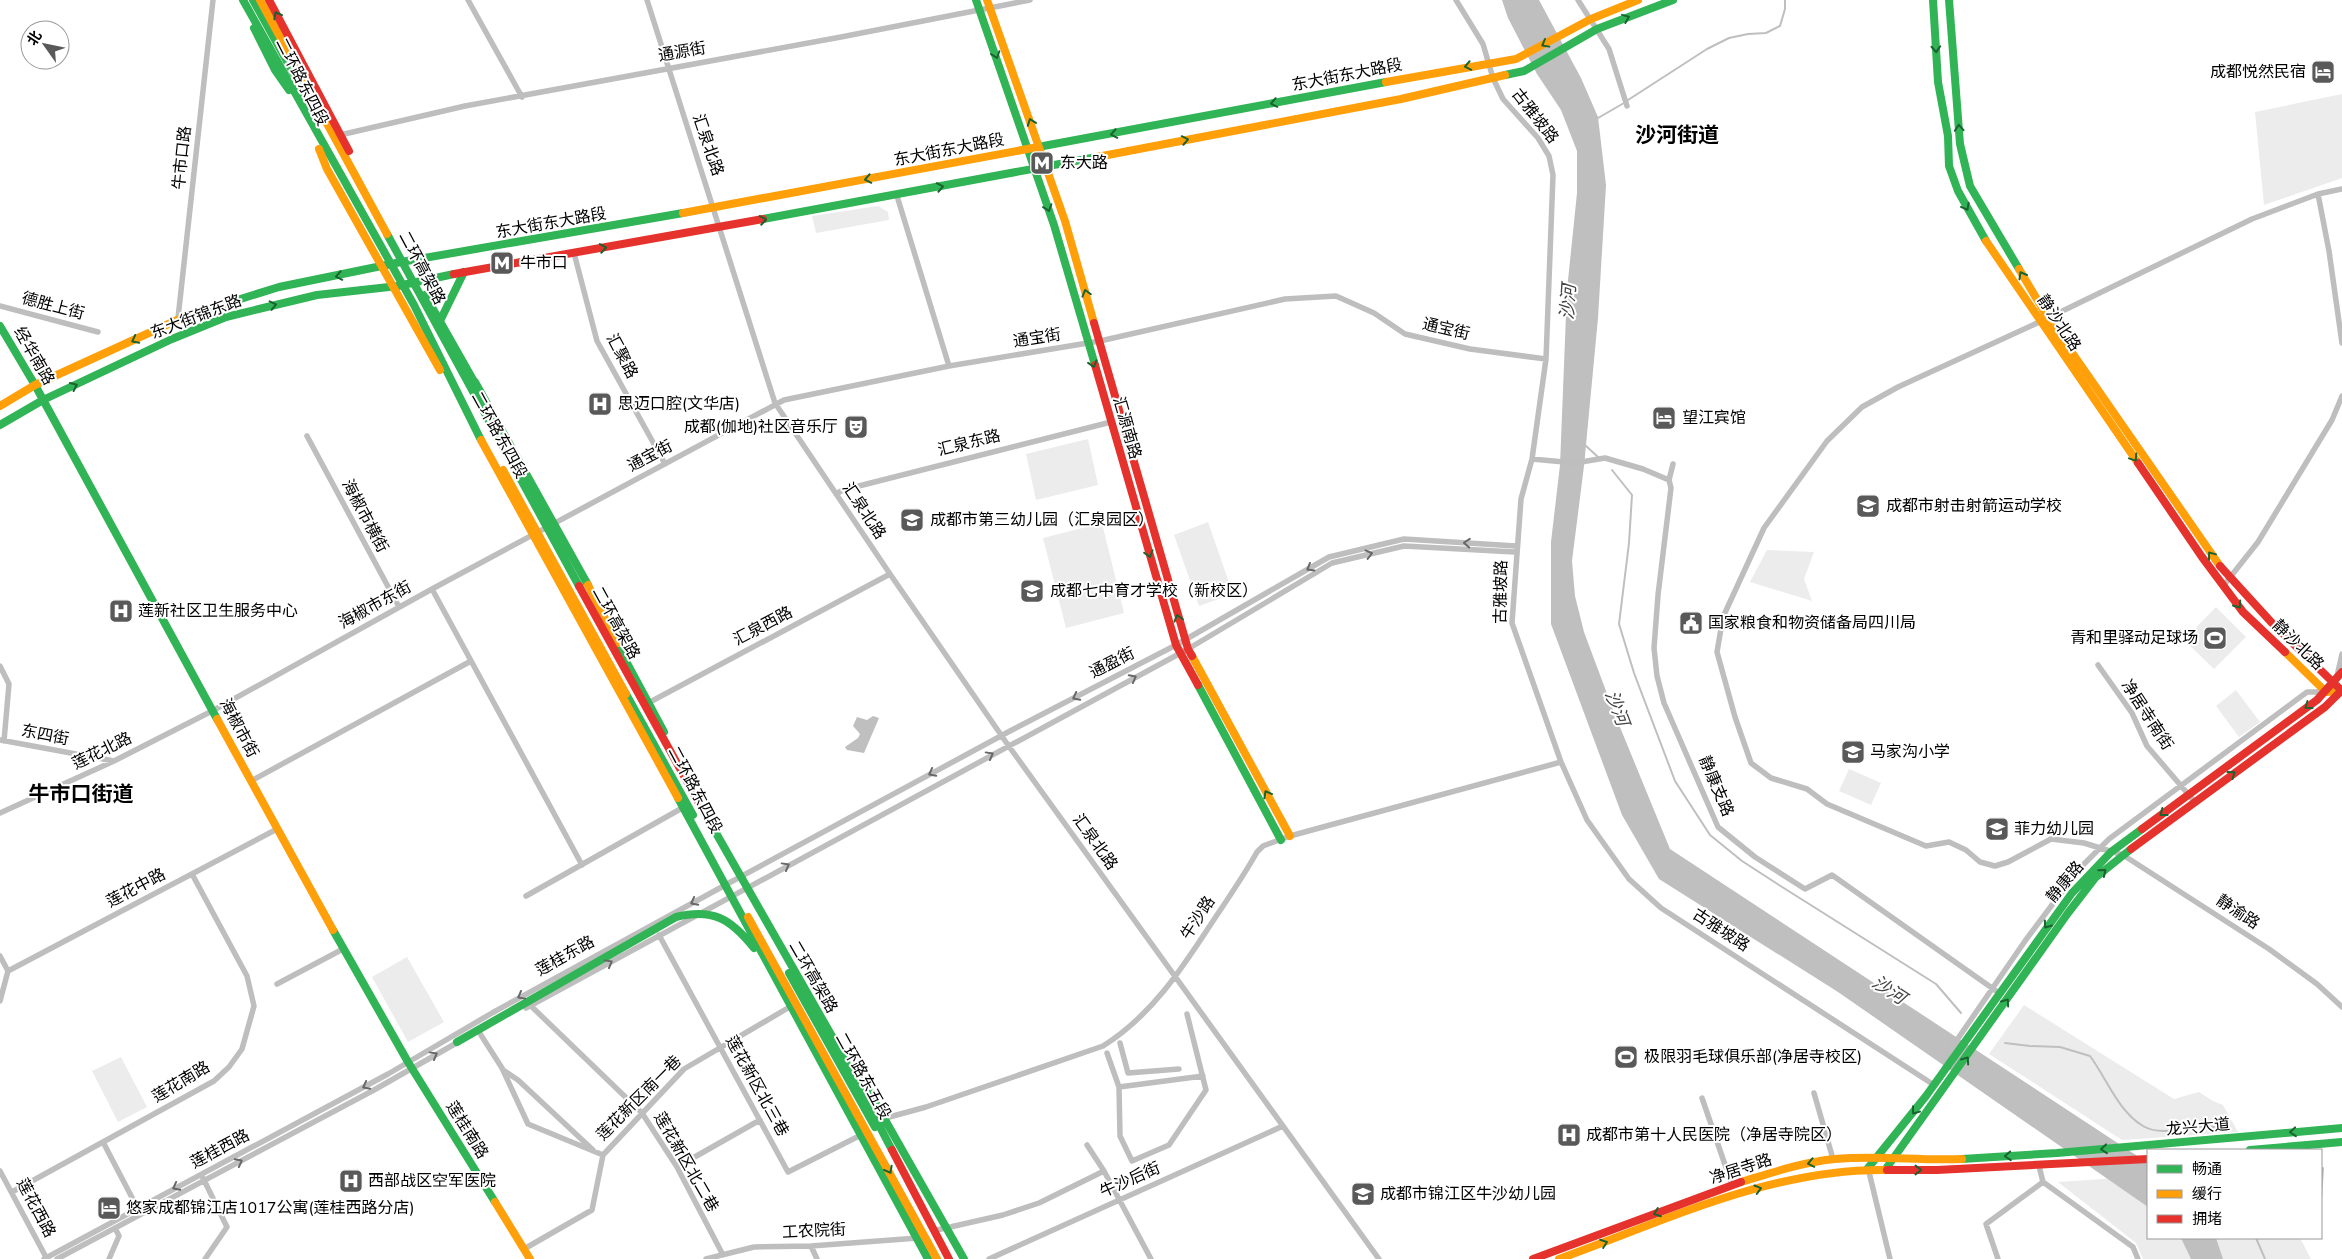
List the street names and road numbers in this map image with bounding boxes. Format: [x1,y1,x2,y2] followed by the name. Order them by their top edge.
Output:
[270,34,334,130] street label: 二环路东四段
[656,37,708,67] street label: 通源街
[1290,54,1404,96] street label: 东大街东大路段
[1507,84,1563,148] street label: 古雅坡路
[687,111,729,179] street label: 汇泉北路
[168,125,196,191] street label: 牛市口路
[892,129,1006,171] street label: 东大街东大路段
[494,202,608,244] street label: 东大街东大路段
[394,228,450,308] street label: 二环高架路
[19,287,87,325] street label: 德胜上街
[147,290,245,344] street label: 东大街锦东路
[2032,290,2086,356] street label: 静沙北路
[1420,313,1472,345] street label: 通宝街
[8,323,60,389] street label: 经华南路
[1012,323,1062,353] street label: 通宝街
[601,330,643,382] street label: 汇聚路
[466,388,532,482] street label: 二环路东四段
[1108,394,1146,462] street label: 汇源南路
[935,425,1003,461] street label: 汇泉东路
[624,435,676,477] street label: 通宝街
[337,476,393,556] street label: 海椒市横街
[837,478,891,544] street label: 汇泉北路
[1489,560,1513,624] street label: 古雅坡路
[335,576,415,634] street label: 海椒市东街
[587,583,645,663] street label: 二环高架路
[730,601,796,651] street label: 汇泉西路
[2267,615,2329,675] street label: 静沙北路
[1086,642,1138,684] street label: 通盈街
[2116,675,2178,755] street label: 净居寺南街
[214,695,264,761] street label: 海椒市街
[19,720,71,750] street label: 东四街
[68,727,136,775] street label: 莲花北路
[663,742,727,838] street label: 二环路东四段
[1693,752,1739,820] street label: 静康支路
[1067,810,1123,874] street label: 汇泉北路
[2041,857,2089,907] street label: 静康路
[103,863,169,913] street label: 莲花中路
[2212,889,2264,935] street label: 静渝路
[1176,892,1220,944] street label: 牛沙路
[1688,903,1754,957] street label: 古雅坡路
[532,931,598,981] street label: 莲桂东路
[783,937,843,1017] street label: 二环高架路
[830,1029,896,1123] street label: 二环路东五段
[720,1032,794,1140] street label: 莲花新区北三巷
[592,1051,686,1145] street label: 莲花新区南一巷
[148,1056,214,1108] street label: 莲花南路
[441,1097,493,1163] street label: 莲桂南路
[648,1108,724,1216] street label: 莲花新区北二巷
[2165,1113,2231,1141] street label: 龙兴大道
[187,1124,253,1174] street label: 莲桂西路
[1707,1149,1775,1189] street label: 净居寺路
[1096,1157,1164,1203] street label: 牛沙后街
[11,1175,61,1241] street label: 莲花西路
[781,1218,847,1244] street label: 工农院街

